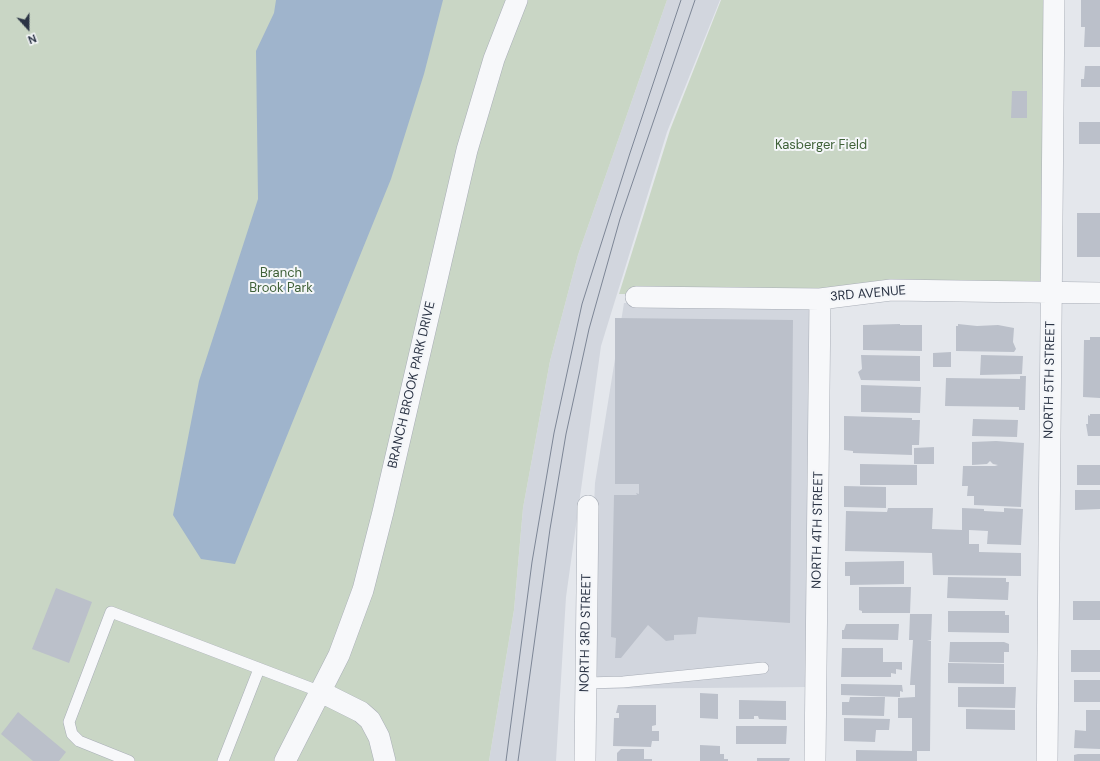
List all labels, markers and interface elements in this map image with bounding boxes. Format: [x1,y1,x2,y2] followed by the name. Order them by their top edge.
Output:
[8,8,48,48] north arrow
[26,31,39,47] text: N
[775,138,867,154] park label: Kasberger Field
[249,266,313,297] park label: Branch Brook Park
[829,283,907,305] street label: 3RD AVENUE
[385,300,439,470] street label: BRANCH BROOK PARK DRIVE
[1041,321,1059,439] street label: NORTH 5TH STREET
[809,471,827,589] street label: NORTH 4TH STREET
[577,574,595,692] street label: NORTH 3RD STREET

